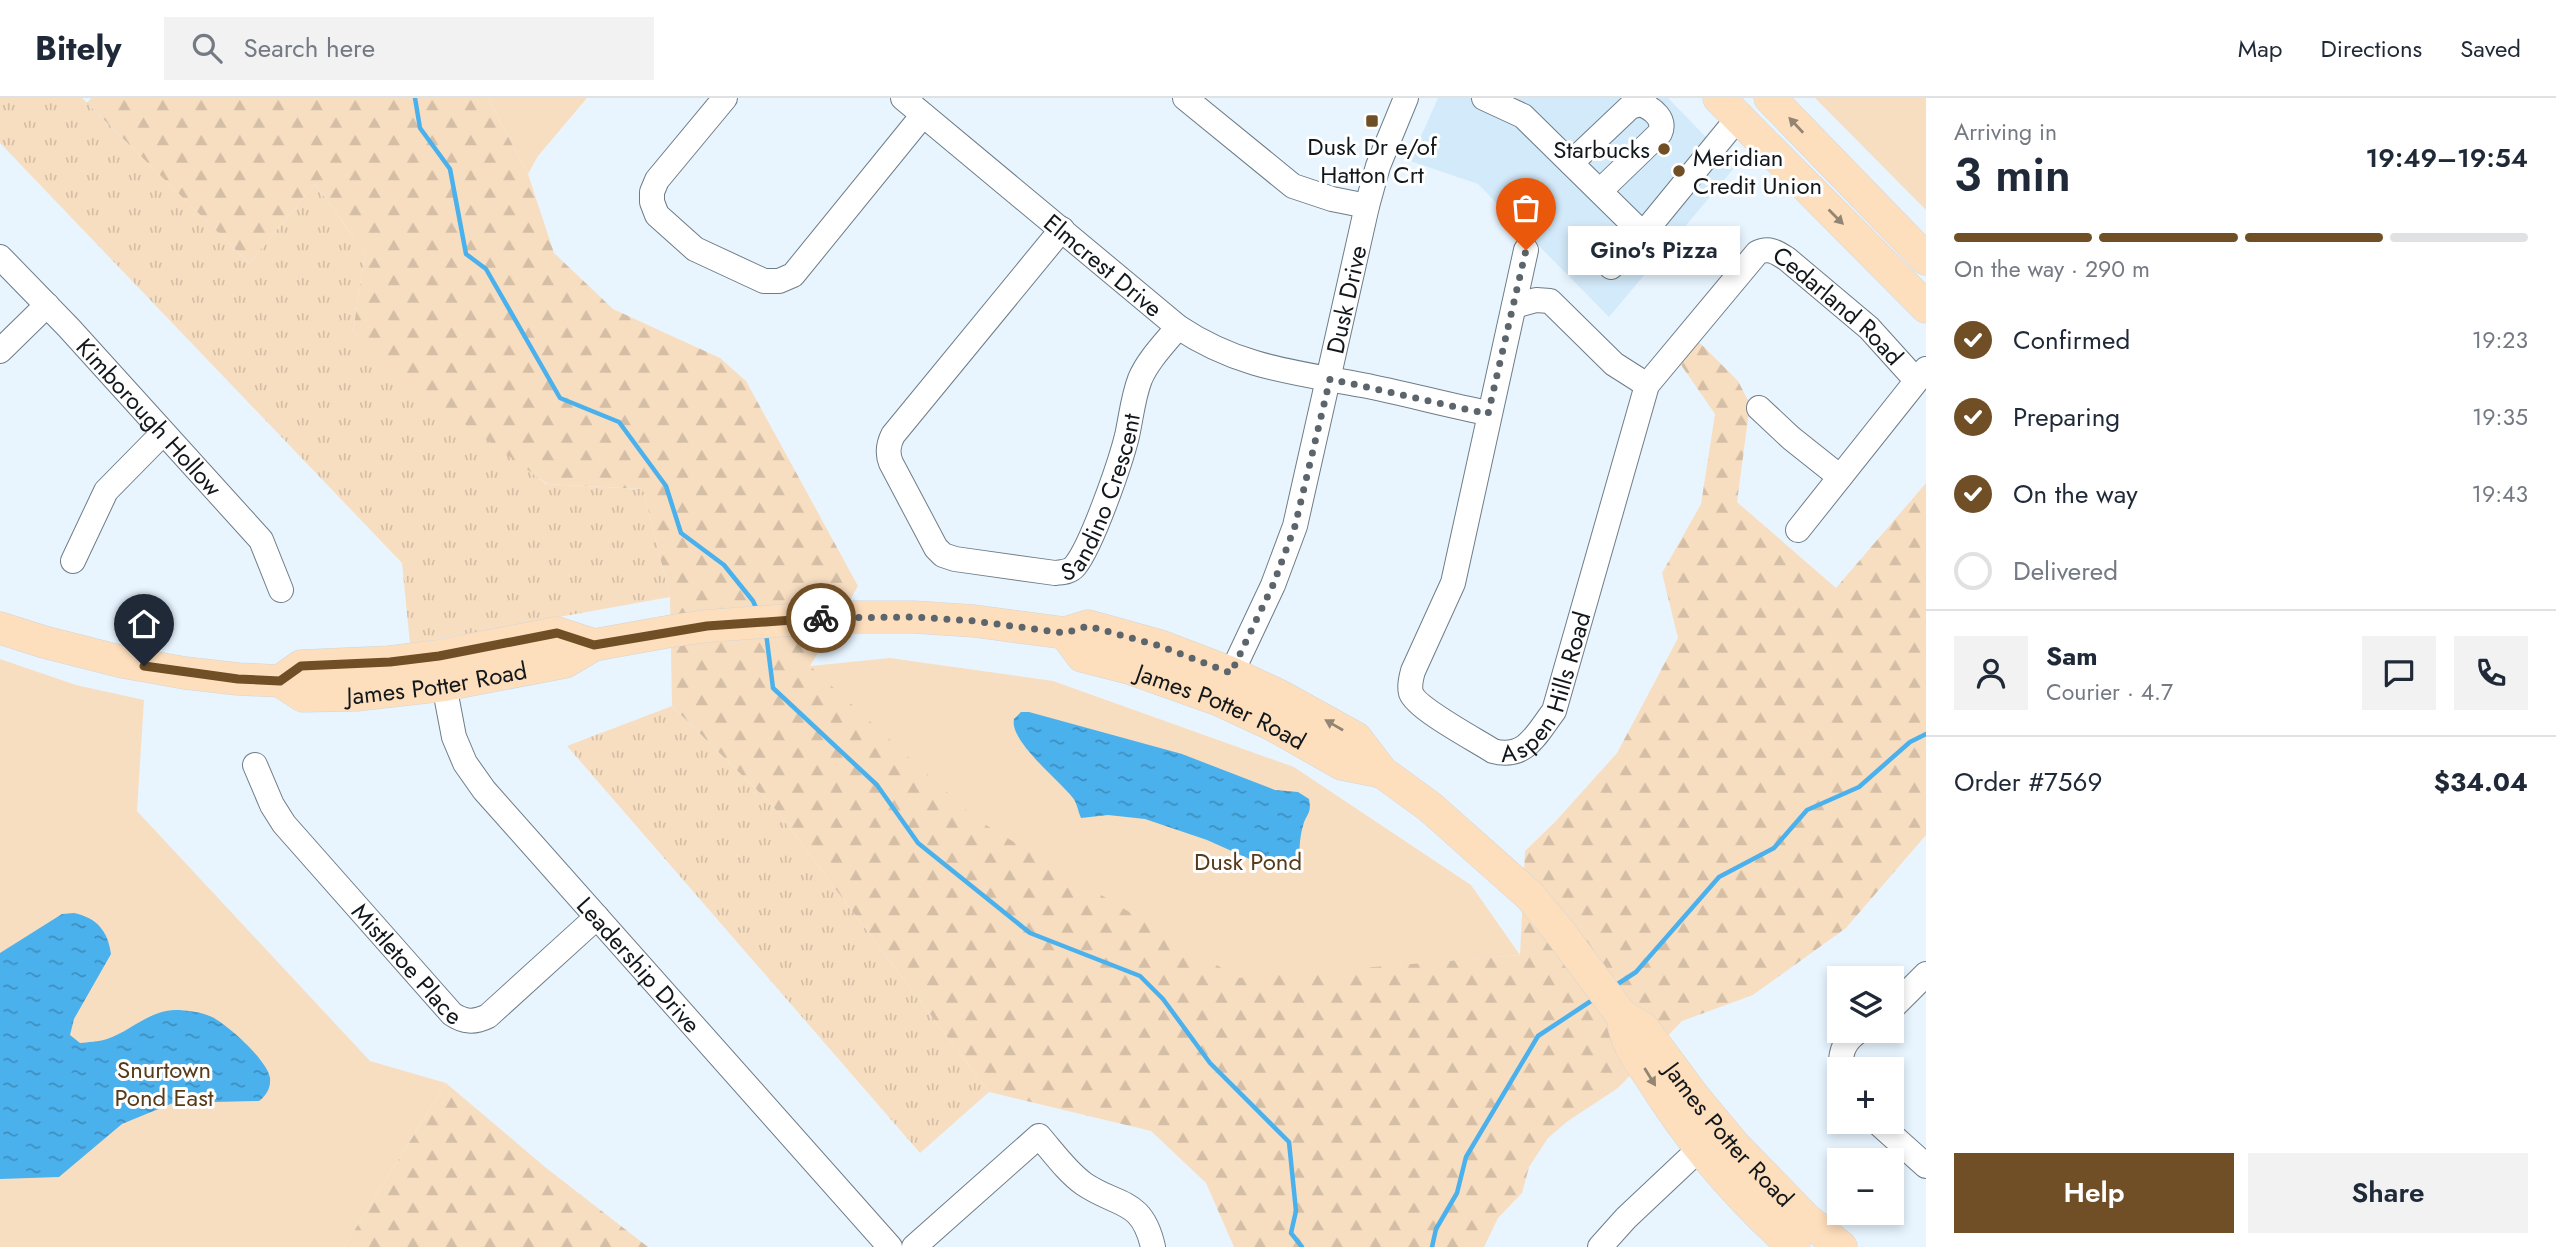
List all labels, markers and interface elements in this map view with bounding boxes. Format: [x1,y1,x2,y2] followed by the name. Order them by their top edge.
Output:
[164,17,654,80] search box
[35,25,122,72] text: Bitely
[188,29,226,67] icon: search
[244,29,375,67] text: Search here
[2238,31,2283,66] text: Map
[2321,31,2422,66] text: Directions
[2460,31,2521,66] text: Saved
[1364,113,1380,129] marker: Dusk Dr e/of Hatton Crt
[1954,115,2057,149] text: Arriving in
[1788,117,1805,134] one-way arrow
[1307,129,1438,192] place label: Dusk Dr e/of Hatton Crt
[1553,132,1650,167] place label: Starbucks
[2366,139,2528,177] text: 19:49–19:54
[1693,140,1822,203] place label: Meridian Credit Union
[1656,141,1672,157] marker: Starbucks
[1954,142,2071,208] text: 3 min
[1671,163,1687,179] marker: Meridian Credit Union
[1496,178,1556,250] pin
[1507,189,1545,227] icon: bag
[1037,205,1171,325] street label: Elmcrest Drive
[1827,208,1844,224] one-way arrow
[1568,226,1740,274] callout: Gino's Pizza
[1590,233,1718,267] text: Gino's Pizza
[1766,237,1912,373] street label: Cedarland Road
[1317,242,1375,357] street label: Dusk Drive
[1954,252,2150,286] text: On the way · 290 m
[1954,321,1992,359] icon: check
[2013,321,2130,359] text: Confirmed
[2472,323,2528,357] text: 19:23
[68,330,231,504] street label: Kimborough Hollow
[1954,398,1992,436] icon: check
[2013,398,2120,436] text: Preparing
[2472,400,2528,434] text: 19:35
[1056,410,1148,590] street label: Sandino Crescent
[1954,475,1992,513] icon: check
[2013,475,2138,513] text: On the way
[2472,477,2528,511] text: 19:43
[2013,552,2118,590] text: Delivered
[786,583,856,653] courier
[114,594,174,666] pin
[802,599,840,637] icon: bike
[125,605,163,643] icon: home
[1499,607,1599,771] street label: Aspen Hills Road
[1954,636,2028,710] button: person
[2362,636,2436,710] button: chat
[2454,636,2528,710] button: phone
[2046,637,2098,675] text: Sam
[343,652,530,713] street label: James Potter Road
[1129,653,1313,758] street label: James Potter Road
[2046,675,2173,709] text: Courier · 4.7
[1324,719,1344,731] one-way arrow
[1954,763,2102,801] text: Order #7569
[2434,763,2528,801] text: $34.04
[1194,844,1302,879] park label: Dusk Pond
[569,889,709,1040] street label: Leadership Drive
[344,895,468,1033] street label: Mistletoe Place
[1827,966,1904,1225] map controls
[1827,966,1904,1043] button: layers
[114,1052,214,1115] park label: Snurtown Pond East
[1655,1052,1802,1214] street label: James Potter Road
[1827,1057,1904,1134] button: +
[1643,1067,1656,1086] one-way arrow
[1827,1148,1904,1225] button: −
[1954,1153,2234,1233] button: Help
[2248,1153,2528,1233] button: Share

